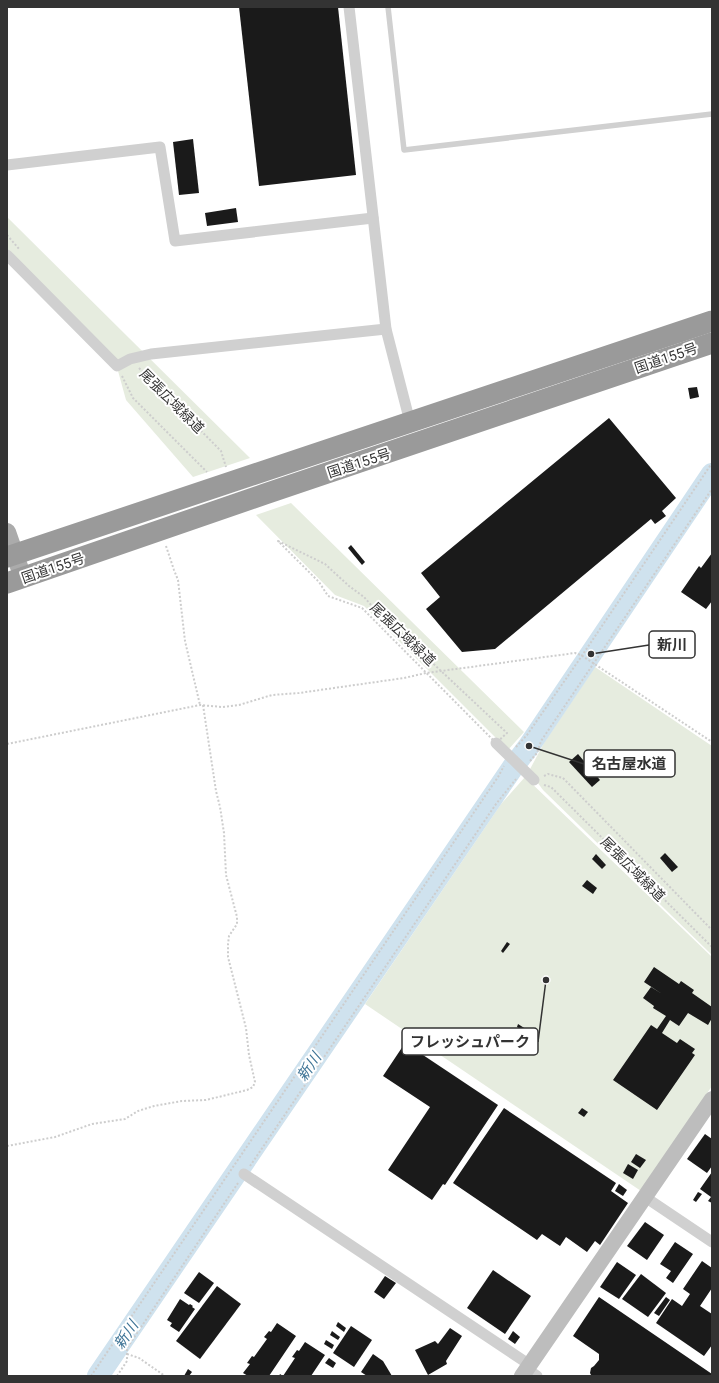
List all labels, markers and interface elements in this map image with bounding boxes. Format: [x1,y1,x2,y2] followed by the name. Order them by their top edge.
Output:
[632,340,700,376] street label: 国道155号
[137,366,207,436] street label: 尾張広域緑道
[325,445,393,481] street label: 国道155号
[19,550,87,586] street label: 国道155号
[367,599,439,669] street label: 尾張広域緑道
[649,631,695,658] callout: 新川
[657,636,687,654] text: 新川
[584,750,675,777] callout: 名古屋水道
[591,755,667,773] text: 名古屋水道
[598,834,668,904] street label: 尾張広域緑道
[402,1028,538,1055] callout: フレッシュパーク
[410,1033,530,1051] text: フレッシュパーク
[293,1048,326,1084] water label: 新川
[110,1316,143,1352] water label: 新川

